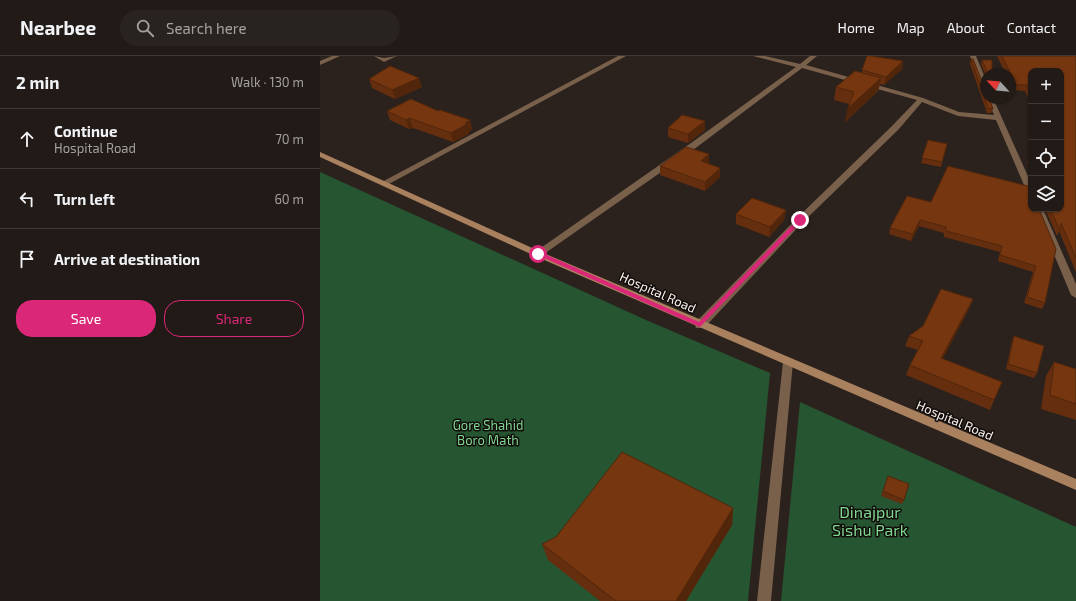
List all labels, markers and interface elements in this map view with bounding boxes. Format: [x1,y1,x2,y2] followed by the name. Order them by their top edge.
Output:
[120,10,400,46] search box
[20,16,96,39] text: Nearbee
[134,17,156,39] icon: search
[166,19,247,37] text: Search here
[838,19,875,36] text: Home
[897,19,925,36] text: Map
[947,19,985,36] text: About
[1007,19,1056,36] text: Contact
[980,68,1016,104] north arrow
[1028,68,1064,212] map controls
[1028,68,1064,104] button: +
[16,72,59,92] text: 2 min
[231,74,304,90] text: Walk · 130 m
[1028,104,1064,140] button: −
[54,122,117,140] text: Continue
[16,128,38,150] icon: ahead
[275,131,304,147] text: 70 m
[54,140,136,156] text: Hospital Road
[1028,140,1064,176] button: locate
[1028,176,1064,212] button: layers
[16,188,38,210] icon: left
[54,190,115,208] text: Turn left
[274,191,304,207] text: 60 m
[791,211,809,229] route end
[529,245,547,263] route start
[16,248,38,270] icon: arrive
[54,250,200,268] text: Arrive at destination
[617,268,699,316] street label: Hospital Road
[16,300,156,337] button: Save
[164,300,304,337] button: Share
[914,397,996,443] street label: Hospital Road
[453,417,523,448] park label: Gore Shahid Boro Math
[832,502,908,539] park label: Dinajpur Sishu Park

